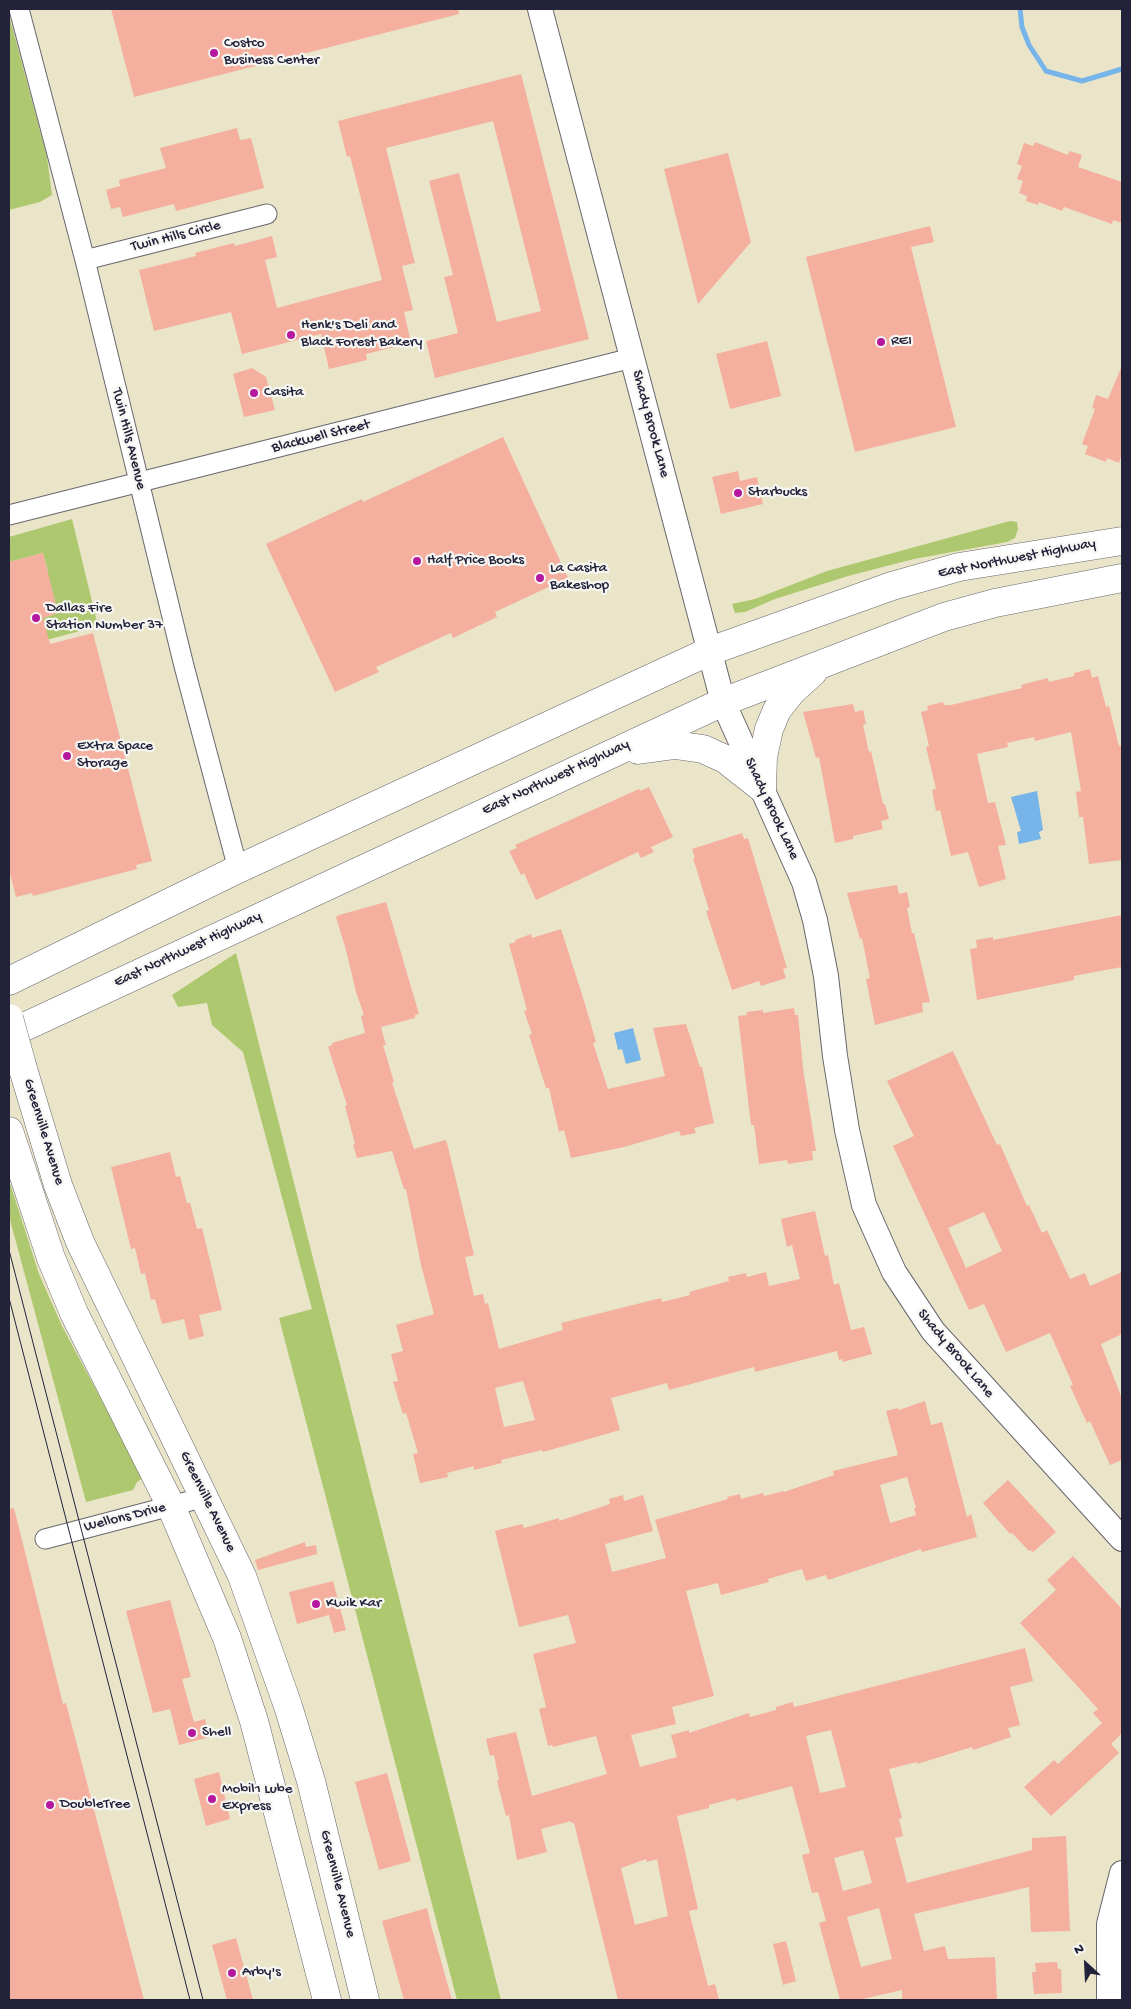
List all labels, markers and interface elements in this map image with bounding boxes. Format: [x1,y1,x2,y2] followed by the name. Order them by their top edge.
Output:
[224,35,319,70] place label: Costco Business Center
[208,47,220,59] marker: Costco Business Center
[129,217,223,257] street label: Twin Hills Circle
[301,317,422,352] place label: Henk's Deli and Black Forest Bakery
[285,329,297,341] marker: Henk's Deli and Black Forest Bakery
[891,333,912,351] place label: REI
[875,336,887,348] marker: REI
[627,368,673,480] street label: Shady Brook Lane
[264,384,304,402] place label: Casita
[107,386,149,492] street label: Twin Hills Avenue
[248,387,260,399] marker: Casita
[270,416,372,458] street label: Blackwell Street
[748,484,807,502] place label: Starbucks
[732,487,744,499] marker: Starbucks
[937,535,1097,583] street label: East Northwest Highway
[427,552,524,570] place label: Half Price Books
[411,555,423,567] marker: Half Price Books
[550,560,609,595] place label: La Casita Bakeshop
[534,572,546,584] marker: La Casita Bakeshop
[46,600,163,635] place label: Dallas Fire Station Number 37
[30,612,42,624] marker: Dallas Fire Station Number 37
[480,736,632,820] street label: East Northwest Highway
[77,738,153,773] place label: Extra Space Storage
[61,750,73,762] marker: Extra Space Storage
[739,755,803,863] street label: Shady Brook Lane
[112,908,264,992] street label: East Northwest Highway
[18,1077,68,1187] street label: Greenville Avenue
[913,1306,997,1402] street label: Shady Brook Lane
[175,1449,239,1555] street label: Greenville Avenue
[82,1499,168,1537] street label: Wellons Drive
[326,1595,381,1613] place label: Kwik Kar
[310,1598,322,1610] marker: Kwik Kar
[202,1724,231,1742] place label: Shell
[186,1727,198,1739] marker: Shell
[222,1781,292,1816] place label: Mobil1 Lube Express
[206,1793,218,1805] marker: Mobil1 Lube Express
[60,1796,130,1814] place label: DoubleTree
[44,1799,56,1811] marker: DoubleTree
[315,1828,359,1940] street label: Greenville Avenue
[1061,1939,1111,1989] north arrow
[1072,1940,1087,1960] text: N
[242,1964,281,1982] place label: Arby's
[226,1967,238,1979] marker: Arby's

